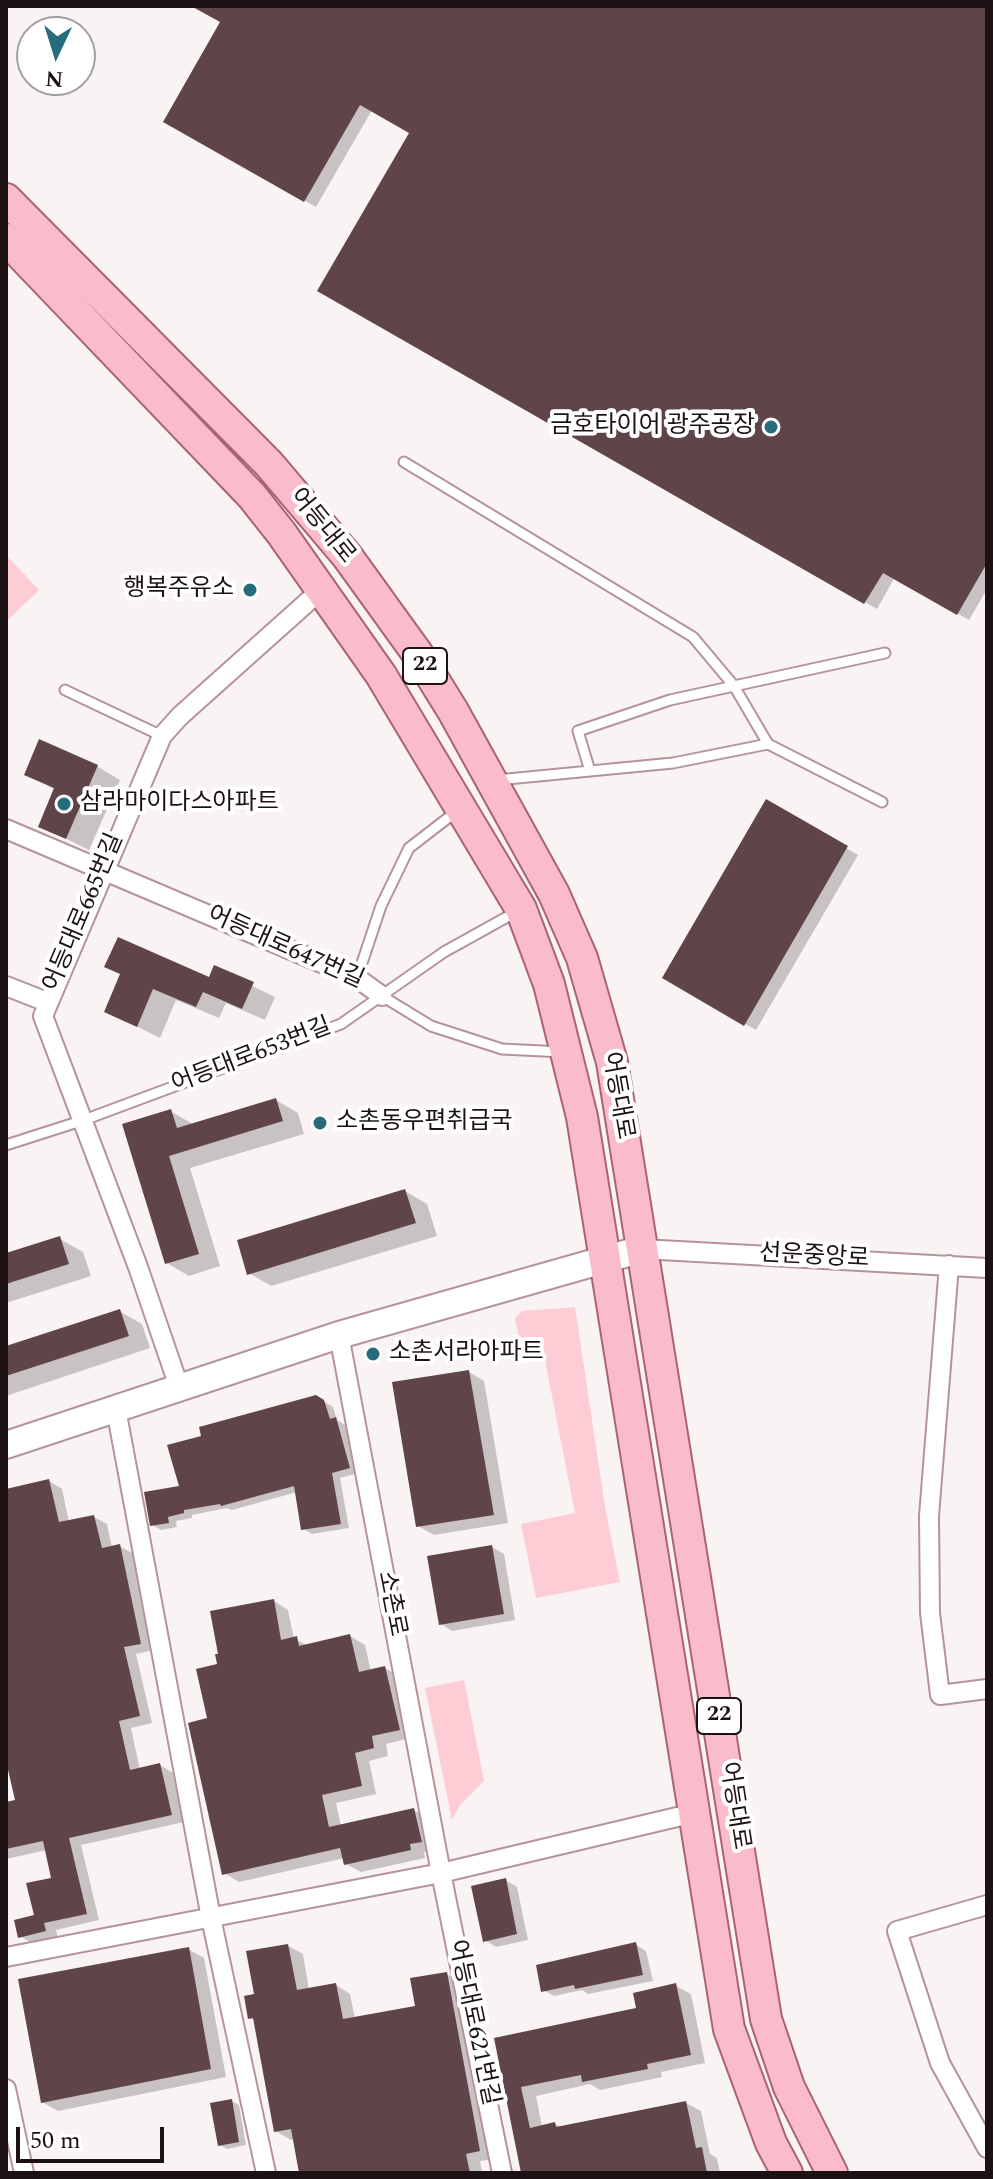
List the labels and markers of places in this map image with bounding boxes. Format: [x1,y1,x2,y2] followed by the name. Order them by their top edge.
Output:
[550,413,755,441] place label: 금호타이어 광주공장
[762,418,780,436] marker: 금호타이어 광주공장
[124,576,234,604] place label: 행복주유소
[241,581,259,599] marker: 행복주유소
[80,790,279,818] place label: 삼라마이다스아파트
[55,795,73,813] marker: 삼라마이다스아파트
[336,1109,513,1137] place label: 소촌동우편취급국
[311,1114,329,1132] marker: 소촌동우편취급국
[389,1340,544,1368] place label: 소촌서라아파트
[364,1345,382,1363] marker: 소촌서라아파트

